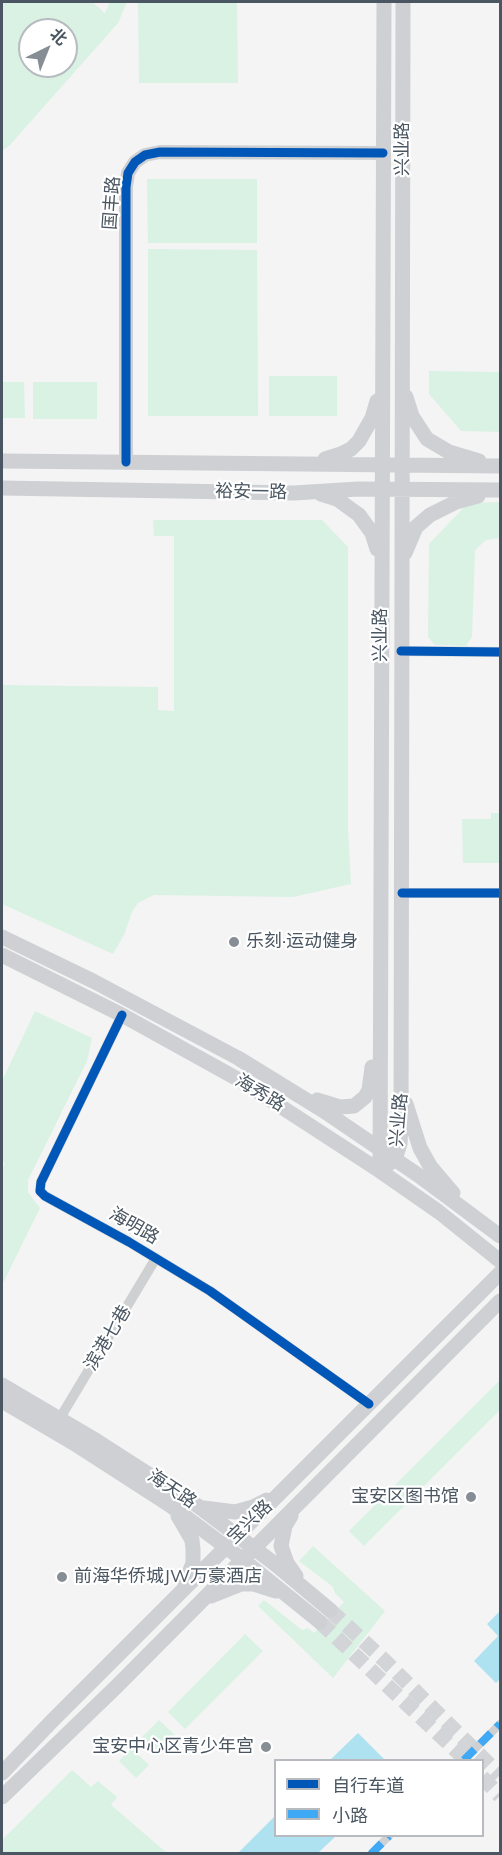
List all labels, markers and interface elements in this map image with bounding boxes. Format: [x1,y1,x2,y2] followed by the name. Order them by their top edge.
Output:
[18,18,78,78] north arrow
[46,24,72,49] text: 北
[392,122,414,176] street label: 兴业路
[99,175,125,231] street label: 国丰路
[215,481,287,503] street label: 裕安一路
[370,608,392,662] street label: 兴业路
[246,931,358,953] place label: 乐刻·运动健身
[227,935,241,949] marker: 乐刻·运动健身
[231,1070,289,1116] street label: 海秀路
[386,1092,412,1148] street label: 兴业路
[105,1203,163,1249] street label: 海明路
[80,1302,136,1374] street label: 滨港七巷
[144,1465,200,1513] street label: 海天路
[351,1486,459,1508] place label: 宝安区图书馆
[464,1490,478,1504] marker: 宝安区图书馆
[223,1495,277,1549] street label: 宝兴路
[74,1566,262,1588] place label: 前海华侨城JW万豪酒店
[55,1570,69,1584] marker: 前海华侨城JW万豪酒店
[92,1736,254,1758] place label: 宝安中心区青少年宫
[259,1740,273,1754] marker: 宝安中心区青少年宫
[274,1759,484,1837] legend
[332,1774,404,1797] text: 自行车道
[332,1804,368,1827] text: 小路

